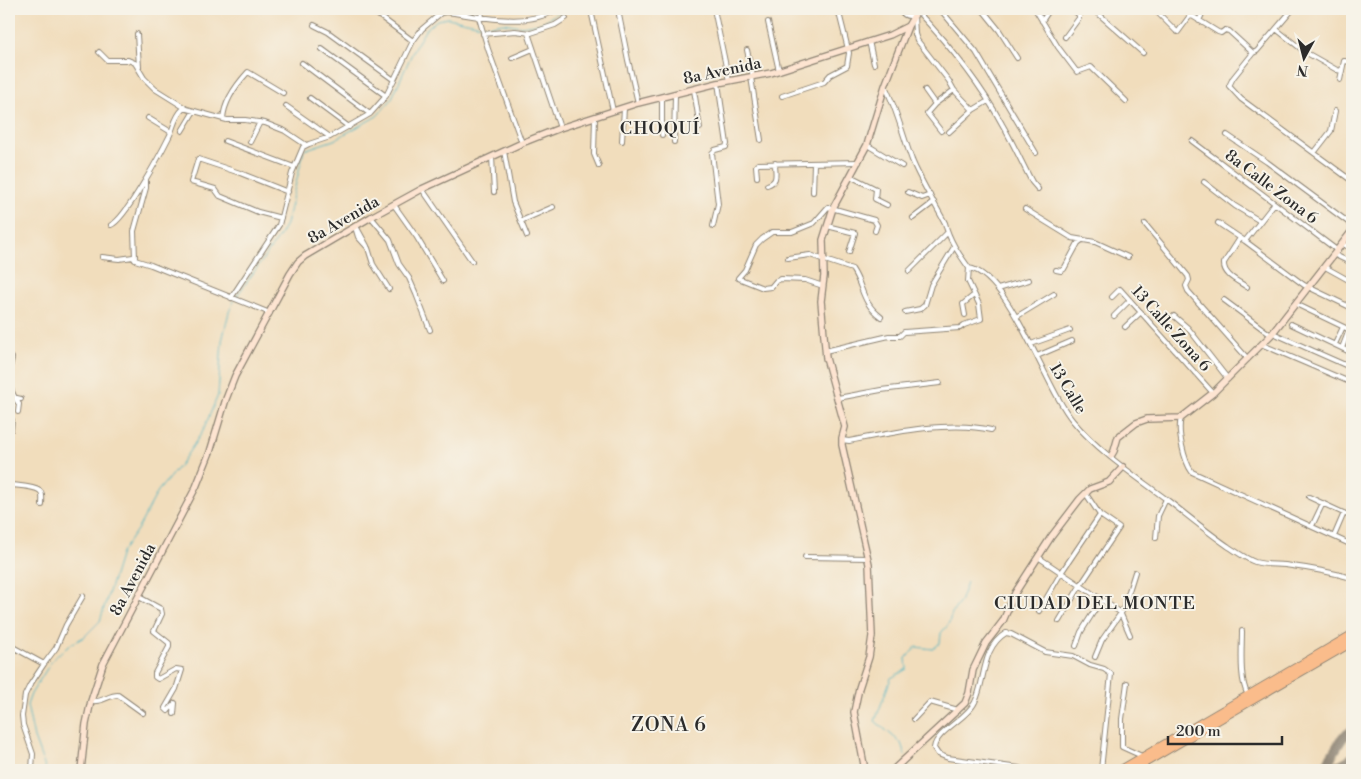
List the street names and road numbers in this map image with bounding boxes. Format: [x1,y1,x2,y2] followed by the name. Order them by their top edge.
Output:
[681,53,764,89] street label: 8a Avenida
[1221,145,1322,228] street label: 8a Calle Zona 6
[304,191,384,248] street label: 8a Avenida
[1127,281,1215,376] street label: 13 Calle Zona 6
[1045,360,1091,418] street label: 13 Calle
[105,539,161,619] street label: 8a Avenida

